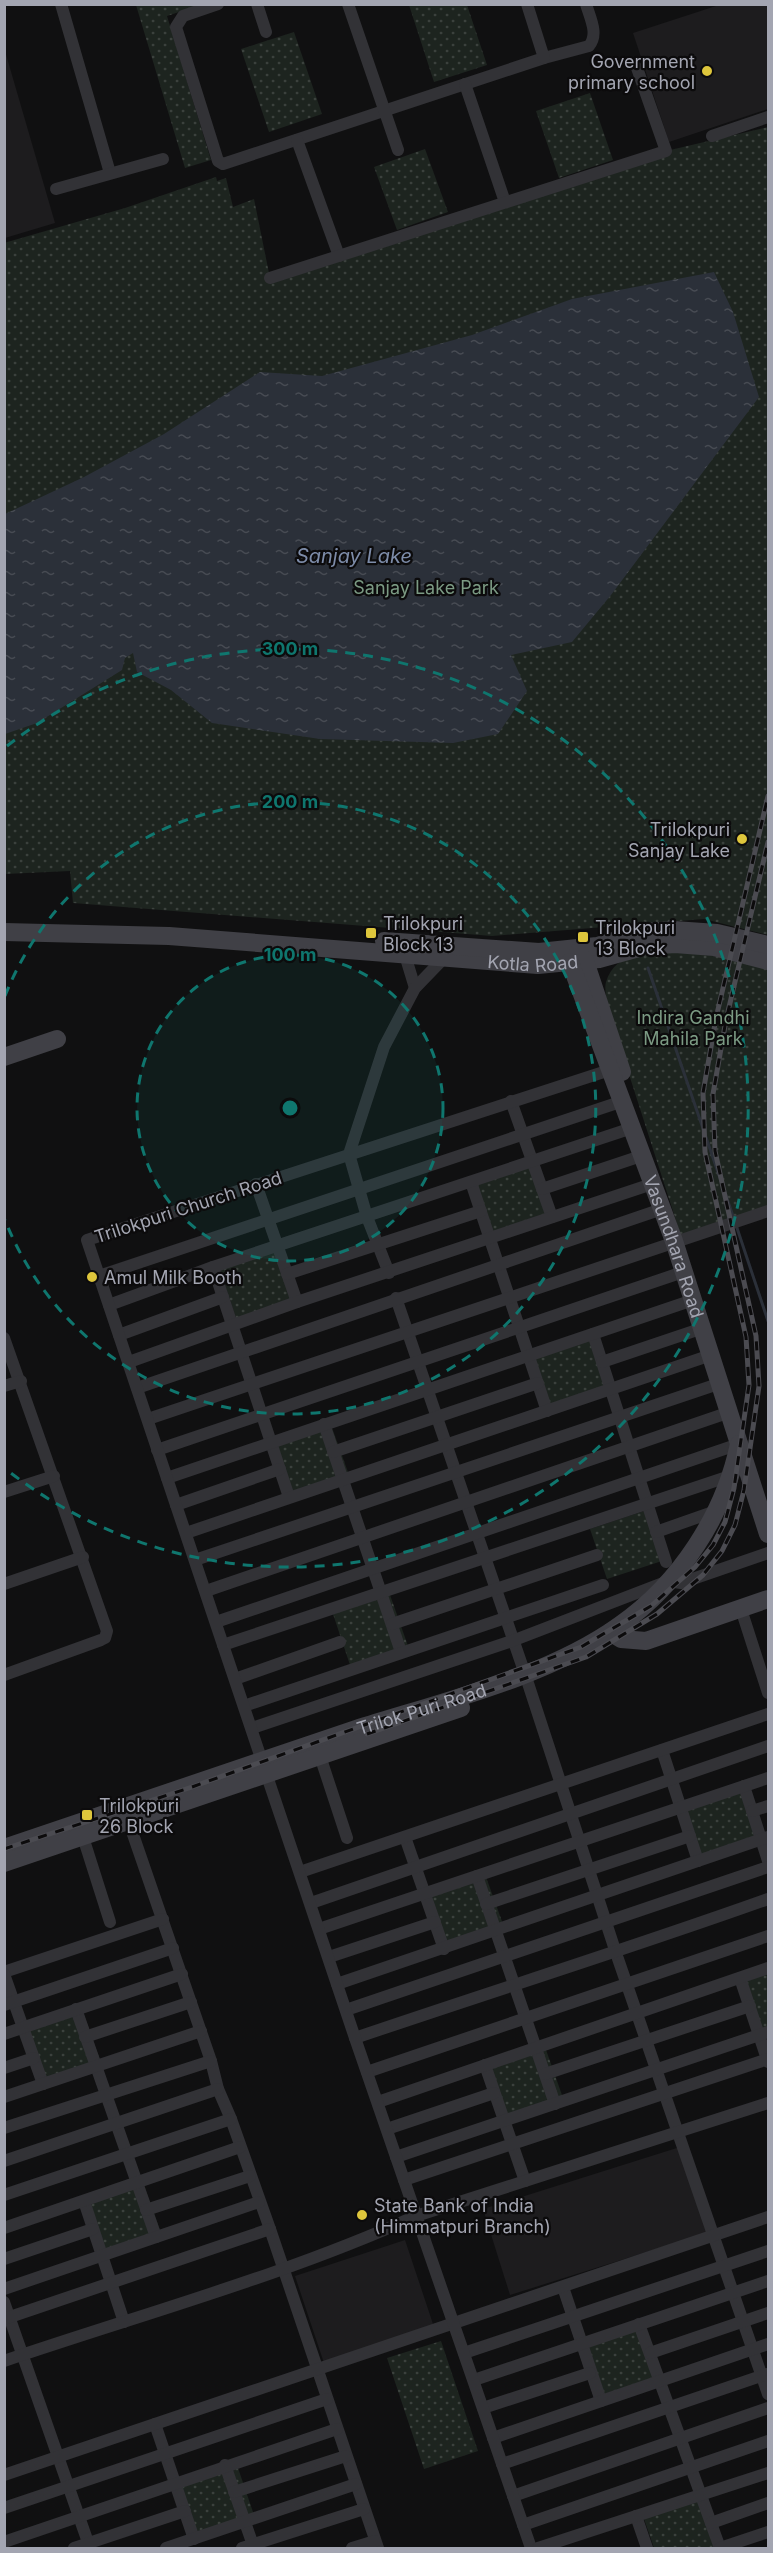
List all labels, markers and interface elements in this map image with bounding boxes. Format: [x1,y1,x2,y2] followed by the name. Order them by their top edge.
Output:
[568,51,695,93] place label: Government primary school
[700,64,714,78] marker: Government primary school
[296,544,412,568] water label: Sanjay Lake
[353,577,499,598] park label: Sanjay Lake Park
[262,638,318,659] text: 300 m
[262,791,318,812] text: 200 m
[628,819,730,861] place label: Trilokpuri Sanjay Lake
[735,832,749,846] marker: Trilokpuri Sanjay Lake
[383,913,463,955] place label: Trilokpuri Block 13
[595,917,675,959] place label: Trilokpuri 13 Block
[364,926,378,940] marker: Trilokpuri Block 13
[576,930,590,944] marker: Trilokpuri 13 Block
[264,944,316,965] text: 100 m
[487,951,579,976] street label: Kotla Road
[637,1007,750,1049] park label: Indira Gandhi Mahila Park
[280,1098,300,1118] centre of rings
[92,1167,284,1247] street label: Trilokpuri Church Road
[640,1172,708,1320] street label: Vasundhara Road
[104,1267,242,1288] place label: Amul Milk Booth
[85,1270,99,1284] marker: Amul Milk Booth
[354,1679,489,1739] street label: Trilok Puri Road
[99,1795,179,1837] place label: Trilokpuri 26 Block
[80,1808,94,1822] marker: Trilokpuri 26 Block
[374,2195,551,2237] place label: State Bank of India (Himmatpuri Branch)
[355,2208,369,2222] marker: State Bank of India (Himmatpuri Branch)

